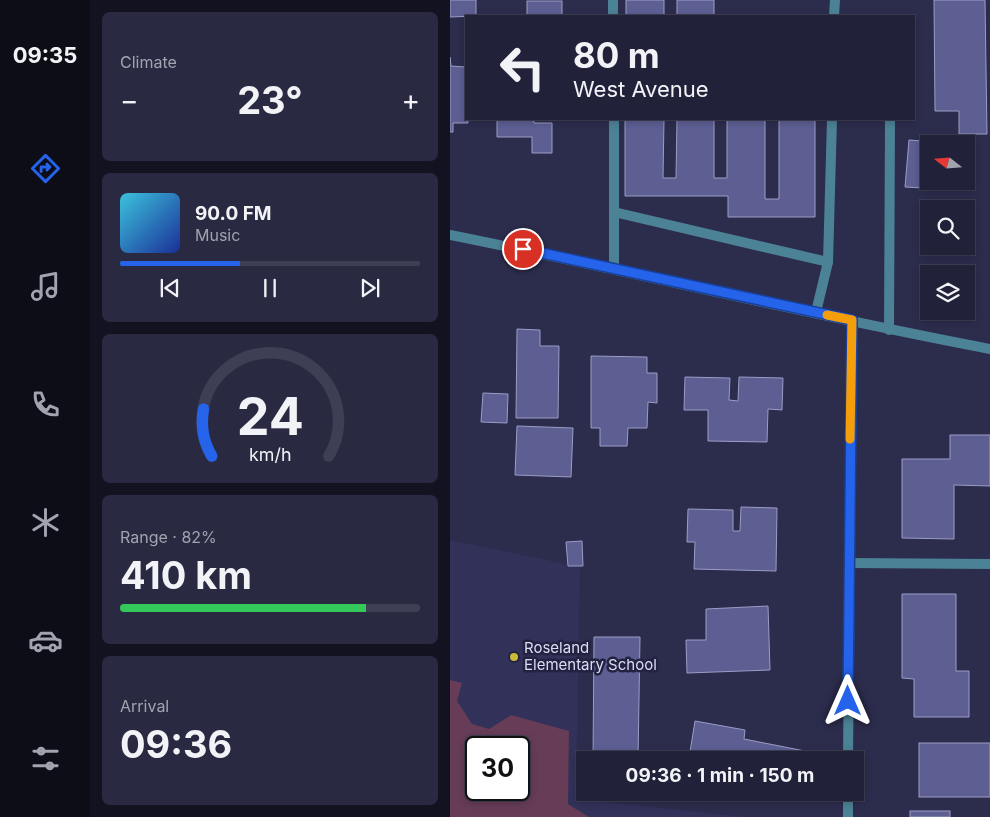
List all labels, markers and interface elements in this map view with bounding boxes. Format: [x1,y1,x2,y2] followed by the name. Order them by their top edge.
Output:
[573,34,660,76] text: 80 m
[490,35,555,100] icon: left
[13,42,77,68] text: 09:35
[120,52,177,72] text: Climate
[573,76,709,102] text: West Avenue
[237,77,303,123] text: 23°
[120,83,139,117] text: −
[401,83,420,117] text: +
[920,135,975,190] north arrow
[920,135,975,320] map controls
[28,151,63,186] icon: directions
[920,200,975,255] button: search
[195,202,272,225] text: 90.0 FM
[195,225,240,245] text: Music
[502,228,544,270] pin
[509,235,537,263] icon: arrive
[920,265,975,320] button: layers
[28,269,63,304] icon: music
[156,274,184,302] icon: previous
[256,274,284,302] icon: pause
[356,274,384,302] icon: next
[236,385,304,448] text: 24
[28,387,63,422] icon: phone
[249,444,291,465] text: km/h
[28,505,63,540] icon: climate
[120,527,217,547] text: Range · 82%
[120,552,252,598] text: 410 km
[28,623,63,658] icon: car
[524,638,657,674] place label: Roseland Elementary School
[508,651,520,663] marker: Roseland Elementary School
[821,674,873,726] position arrow
[120,696,169,716] text: Arrival
[120,721,232,767] text: 09:36
[465,736,530,801] speed limit sign: 30
[28,741,63,776] icon: filters
[626,764,814,787] text: 09:36 · 1 min · 150 m

